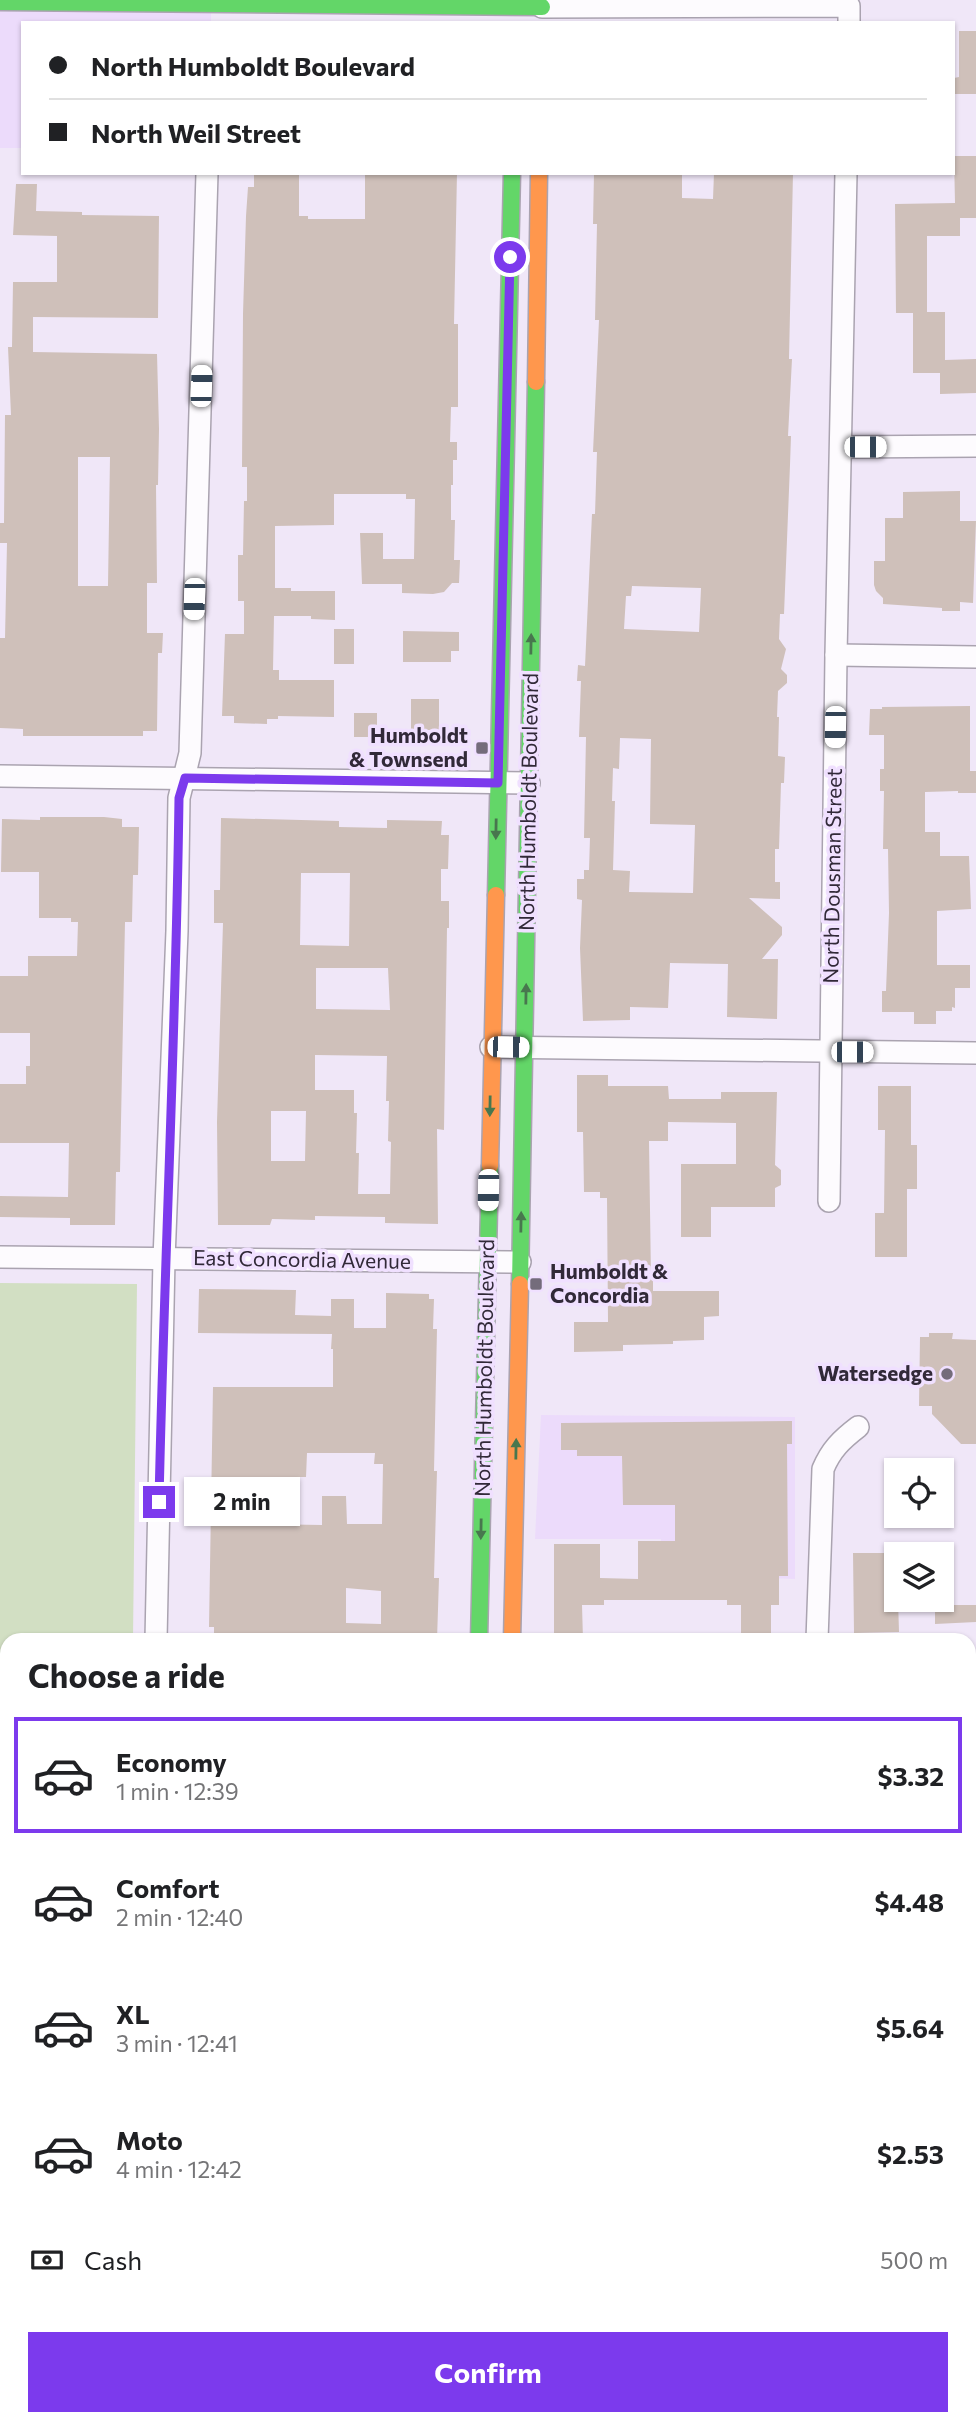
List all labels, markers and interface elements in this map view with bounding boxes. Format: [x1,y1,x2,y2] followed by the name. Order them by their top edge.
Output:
[91,50,415,81] text: North Humboldt Boulevard
[91,117,301,148] text: North Weil Street
[494,241,526,273] route start
[190,365,213,407] car
[845,437,887,458] car
[183,578,206,620] car
[525,633,537,655] one-way arrow
[513,673,542,931] street label: North Humboldt Boulevard
[825,706,846,748] car
[349,722,468,771] place label: Humboldt & Townsend
[474,740,490,756] marker: Humboldt & Townsend
[817,768,846,984] street label: North Dousman Street
[491,819,502,841] one-way arrow
[520,983,531,1005] one-way arrow
[487,1036,530,1058] car
[832,1042,874,1063] car
[485,1095,496,1117] one-way arrow
[478,1169,499,1211] car
[515,1210,527,1232] one-way arrow
[469,1239,498,1497] street label: North Humboldt Boulevard
[193,1244,411,1273] street label: East Concordia Avenue
[550,1258,668,1307] place label: Humboldt & Concordia
[528,1276,544,1292] marker: Humboldt & Concordia
[817,1360,933,1385] place label: Watersedge
[939,1366,955,1382] marker: Watersedge
[511,1438,522,1460] one-way arrow
[884,1458,954,1612] map controls
[884,1458,954,1528] button: locate
[184,1478,299,1526] callout: 2 min
[143,1486,175,1518] route end
[213,1487,271,1515] text: 2 min
[476,1518,487,1540] one-way arrow
[884,1542,954,1612] button: layers
[28,1655,225,1695] text: Choose a ride
[32,1744,95,1807] icon: car
[116,1746,227,1777] text: Economy
[878,1760,944,1791] text: $3.32
[116,1777,239,1805] text: 1 min · 12:39
[32,1870,95,1933] icon: car
[116,1872,219,1903] text: Comfort
[874,1886,944,1917] text: $4.48
[116,1903,243,1931] text: 2 min · 12:40
[32,1996,95,2059] icon: car
[116,1998,150,2029] text: XL
[876,2012,944,2043] text: $5.64
[116,2029,238,2057] text: 3 min · 12:41
[32,2122,95,2185] icon: car
[116,2124,183,2155] text: Moto
[877,2138,944,2169] text: $2.53
[116,2155,242,2183] text: 4 min · 12:42
[28,2241,66,2279] icon: cash
[84,2244,142,2275] text: Cash
[880,2246,948,2274] text: 500 m
[28,2332,948,2412] button: Confirm

